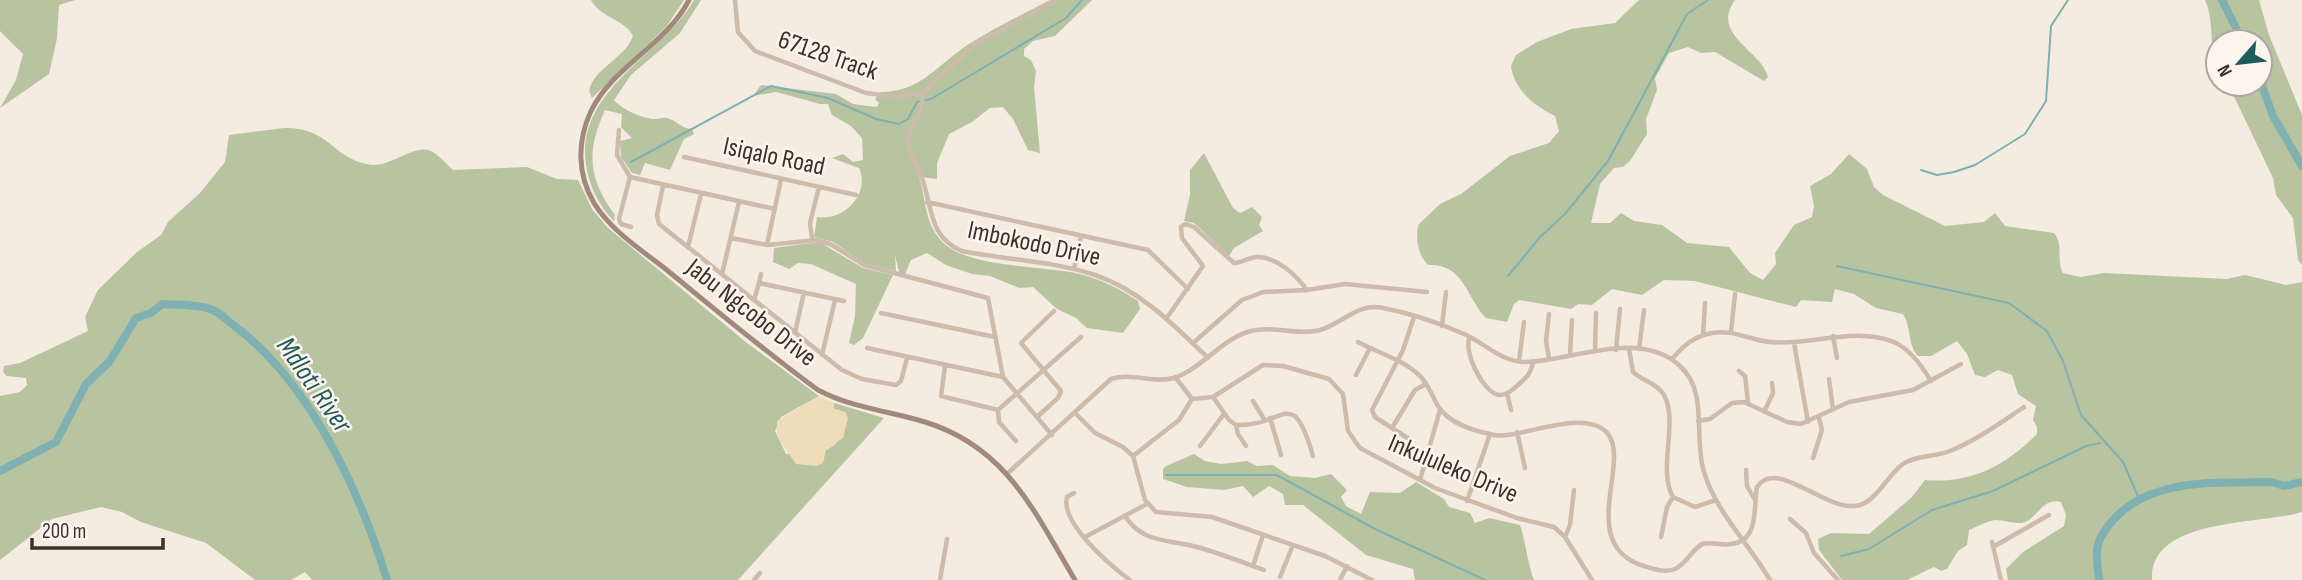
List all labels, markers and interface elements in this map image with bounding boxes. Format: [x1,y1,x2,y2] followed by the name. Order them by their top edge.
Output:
[774,24,882,88] street label: 67128 Track
[2204,28,2274,98] north arrow
[2213,60,2238,80] text: N
[720,131,828,183] street label: Isiqalo Road
[965,215,1103,273] street label: Imbokodo Drive
[679,252,822,374] street label: Jabu Ngcobo Drive
[269,331,359,440] water label: Mdloti River
[1383,428,1523,510] street label: Inkululeko Drive
[32,506,163,550] scale bar
[42,519,86,544] text: 200 m

